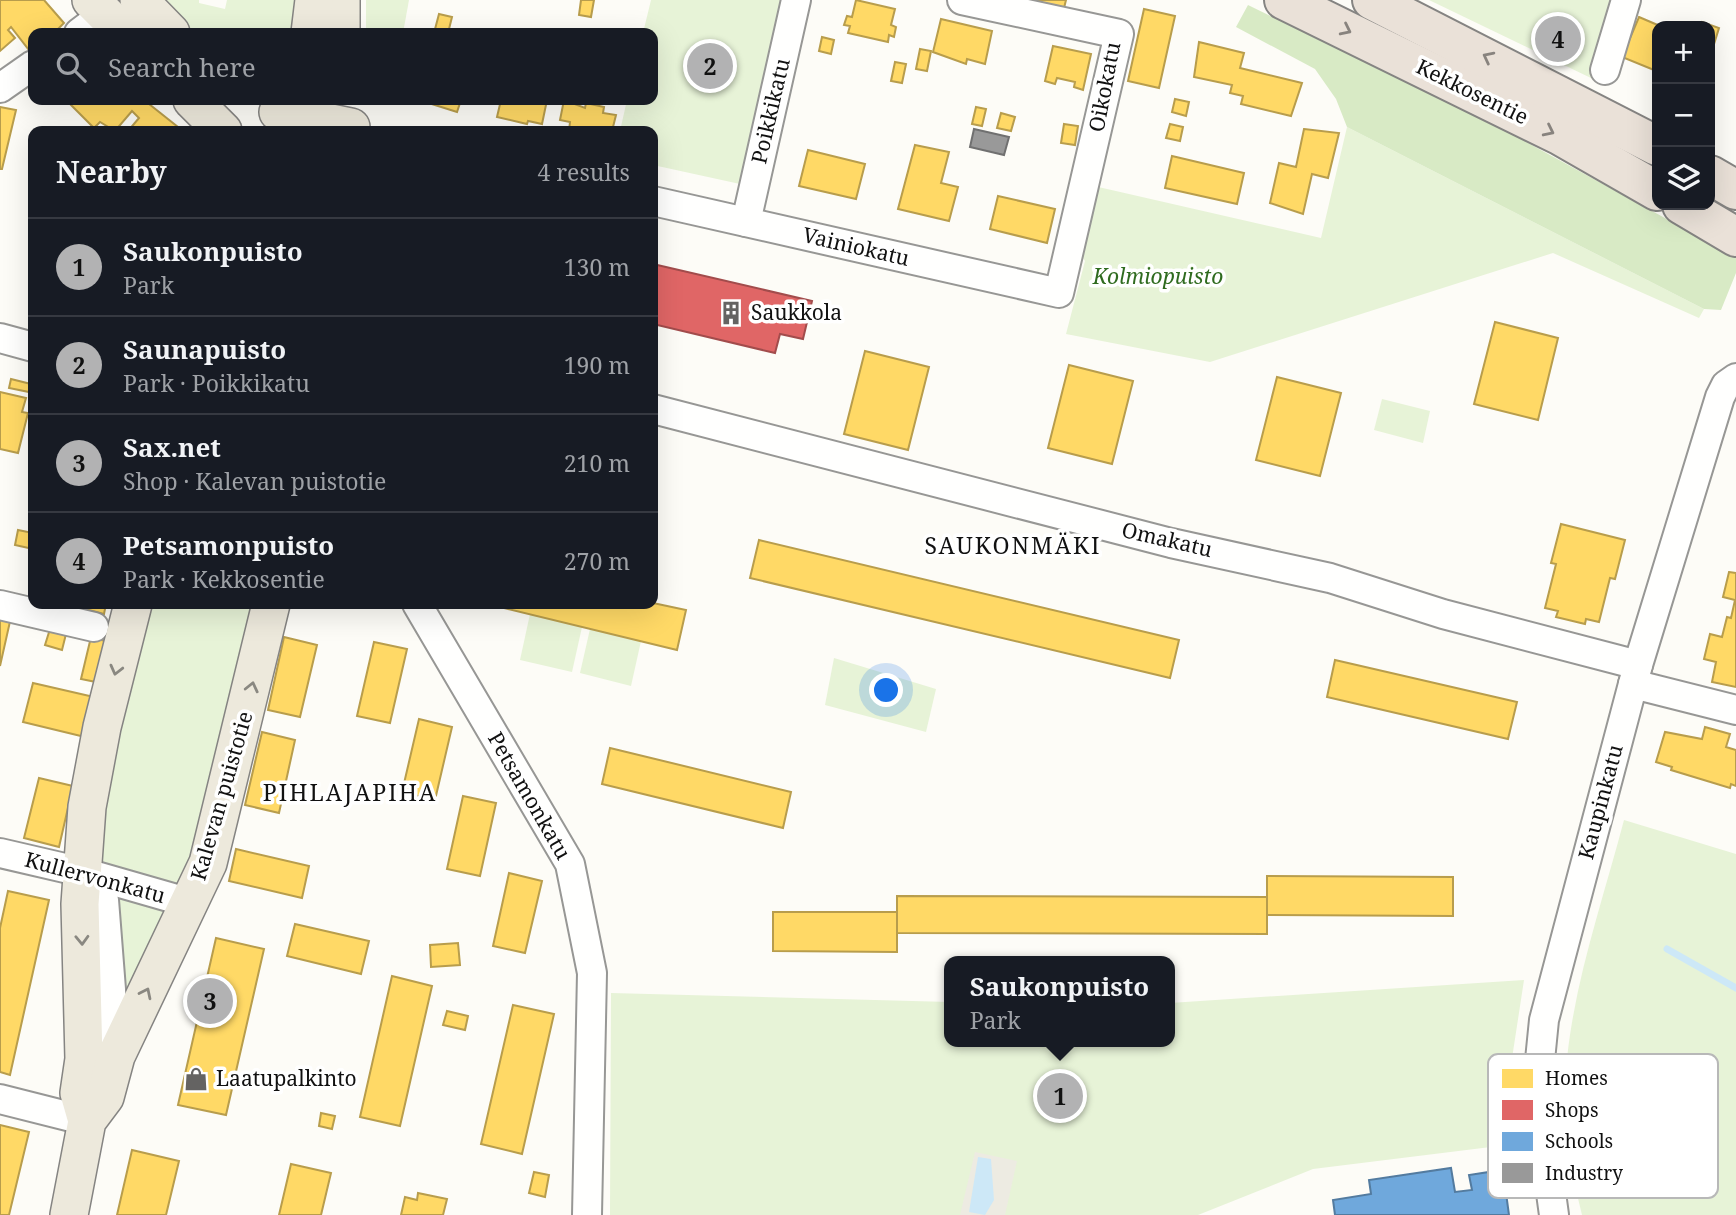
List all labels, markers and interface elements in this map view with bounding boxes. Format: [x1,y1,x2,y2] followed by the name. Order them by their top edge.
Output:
[1535,13,1581,65] pin: 4
[1339,21,1351,35] one-way arrow
[1652,21,1715,210] map controls
[1652,21,1715,84] button: +
[28,28,658,105] search box
[1082,39,1126,134] street label: Oikokatu
[687,40,733,92] pin: 2
[52,48,90,86] icon: search
[108,49,256,85] text: Search here
[1412,52,1533,130] street label: Kekkosentie
[1483,52,1496,66] one-way arrow
[744,55,796,166] street label: Poikkikatu
[1652,84,1715,147] button: −
[1542,122,1554,136] one-way arrow
[1652,147,1715,210] button: layers
[56,151,167,192] text: Nearby
[537,156,630,188] text: 4 results
[800,220,912,272] street label: Vainiokatu
[123,233,303,269] text: Saukonpuisto
[73,251,86,283] text: 1
[564,251,630,283] text: 130 m
[1092,262,1223,290] park label: Kolmiopuisto
[123,269,174,301] text: Park
[751,298,842,326] place label: Saukkola
[717,299,745,327] building icon: Saukkola
[123,331,286,367] text: Saunapuisto
[73,349,86,381] text: 2
[564,349,630,381] text: 190 m
[123,367,310,399] text: Park · Poikkikatu
[123,429,221,465] text: Sax.net
[73,447,86,479] text: 3
[564,447,630,479] text: 210 m
[123,465,386,497] text: Shop · Kalevan puistotie
[1119,515,1215,563] street label: Omakatu
[123,527,334,563] text: Petsamonpuisto
[925,529,1101,561] district label: SAUKONMÄKI
[73,545,86,577] text: 4
[564,545,630,577] text: 270 m
[123,563,325,595] text: Park · Kekkosentie
[110,664,124,676] one-way arrow
[869,673,903,707] your location
[244,681,258,693] one-way arrow
[184,708,259,883] street label: Kalevan puistotie
[482,727,578,864] street label: Petsamonkatu
[1571,741,1629,862] street label: Kaupinkatu
[263,776,437,808] district label: PIHLAJAPIHA
[22,845,169,909] street label: Kullervonkatu
[74,935,89,946] one-way arrow
[944,956,1175,1047] popup
[970,968,1149,1004] text: Saukonpuisto
[187,975,233,1027] pin: 3
[138,988,152,1000] one-way arrow
[970,1004,1021,1036] text: Park
[1488,1054,1718,1198] legend
[216,1064,357,1092] place label: Laatupalkinto
[182,1065,210,1093] shop icon: Laatupalkinto
[1545,1065,1608,1091] text: Homes
[1037,1070,1083,1122] pin: 1
[1545,1097,1599,1123] text: Shops
[1545,1128,1613,1154] text: Schools
[1545,1160,1623,1186] text: Industry

